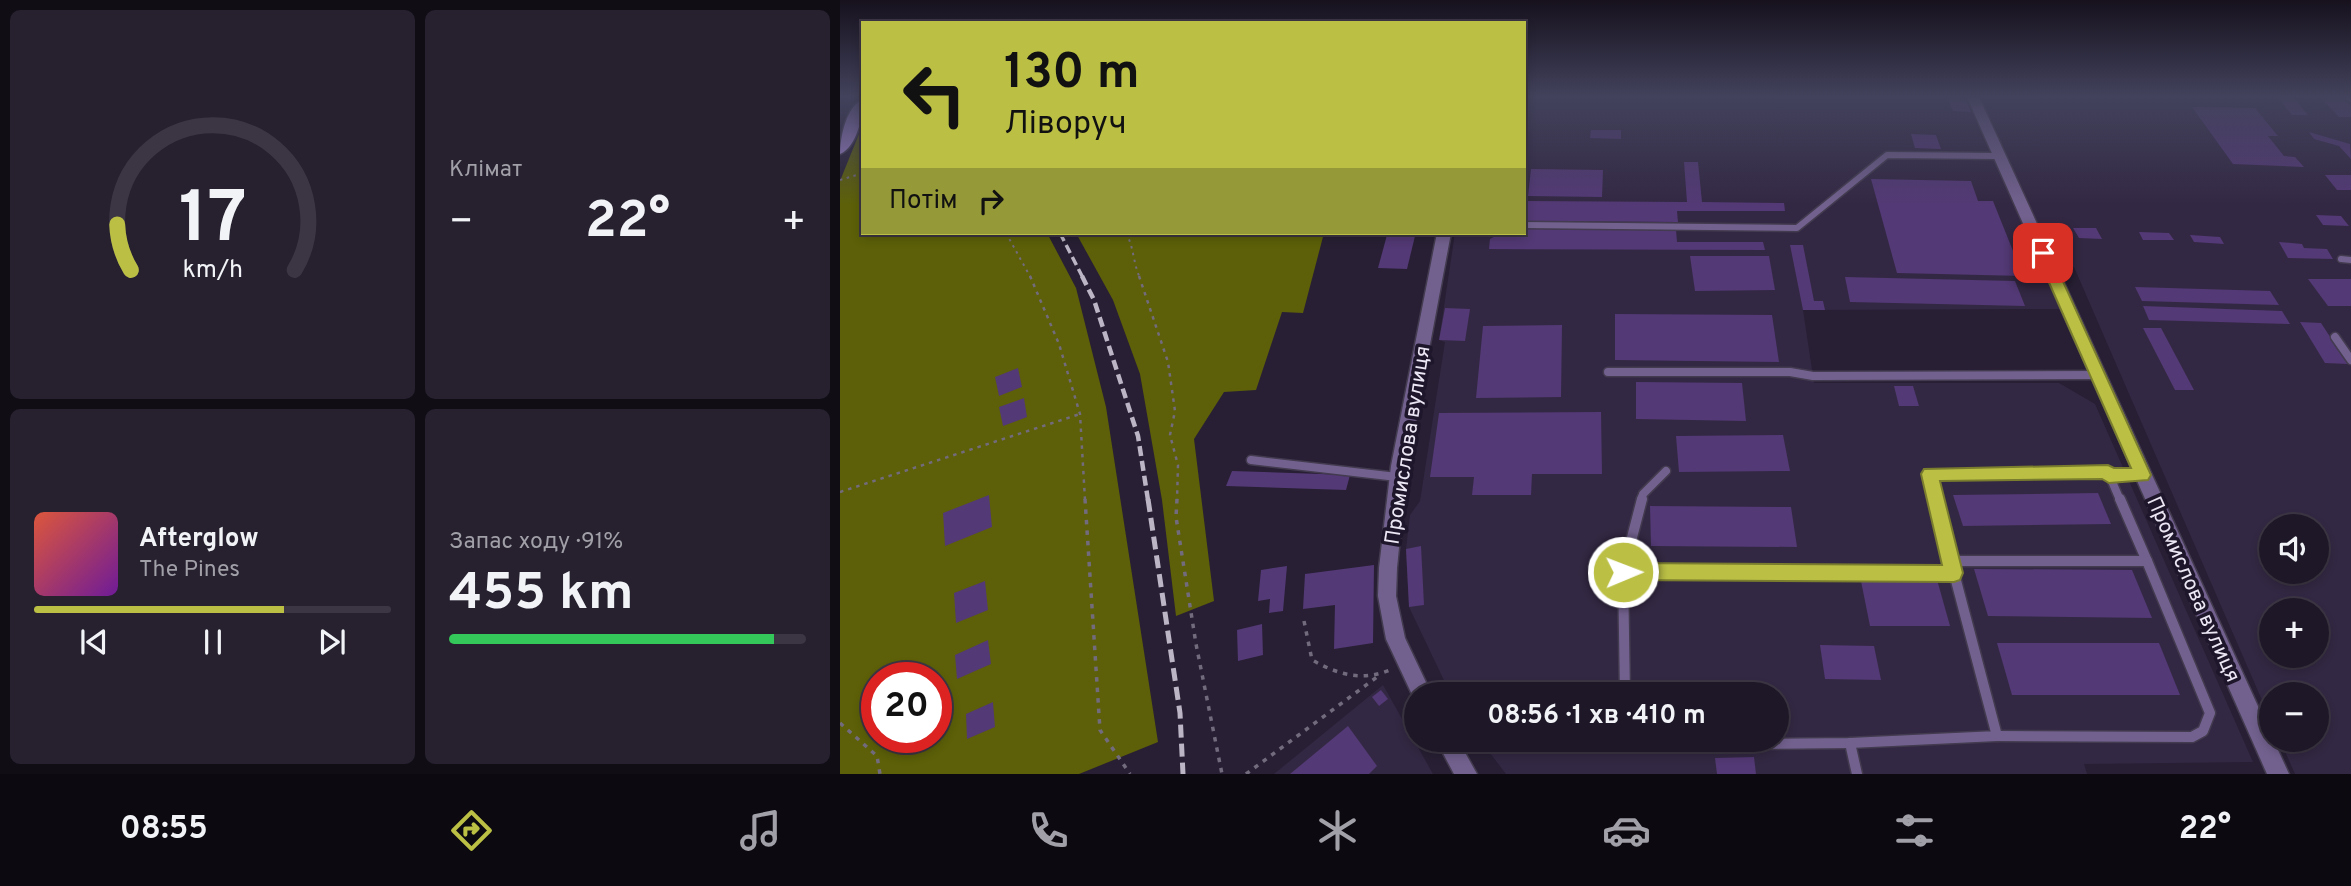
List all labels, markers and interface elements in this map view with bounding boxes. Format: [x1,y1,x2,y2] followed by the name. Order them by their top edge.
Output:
[1004,44,1140,106] text: 130 m
[889,49,980,140] icon: left
[1004,105,1127,145] text: Ліворуч
[449,156,522,185] text: Клімат
[178,177,247,269] text: 17
[972,182,1010,220] icon: right
[889,185,958,218] text: Потім
[585,190,670,256] text: 22°
[449,199,474,248] text: −
[781,199,806,248] text: +
[2013,223,2073,283] pin
[2024,234,2062,272] icon: arrive
[182,255,243,287] text: km/h
[1379,344,1438,546] street label: Промислова вулиця
[2139,492,2246,687] street label: Промислова вулиця
[2259,514,2329,752] map controls
[2259,514,2329,584] button: sound
[139,523,259,556] text: Afterglow
[449,528,623,557] text: Запас ходу · 91%
[1586,535,1660,609] position arrow
[139,556,240,585] text: The Pines
[449,562,634,628] text: 455 km
[2259,598,2329,668] button: +
[75,623,113,661] icon: previous
[194,623,232,661] icon: pause
[313,623,351,661] icon: next
[861,662,952,753] speed limit sign: 20
[2259,682,2329,752] button: −
[1487,700,1706,733] text: 08:56 · 1 хв · 410 m
[447,806,496,855] icon: directions
[736,806,785,855] icon: music
[1024,806,1073,855] icon: phone
[1313,806,1362,855] icon: climate
[1602,806,1651,855] icon: car
[1890,806,1939,855] icon: filters
[120,810,208,850] text: 08:55
[2179,810,2231,850] text: 22°

